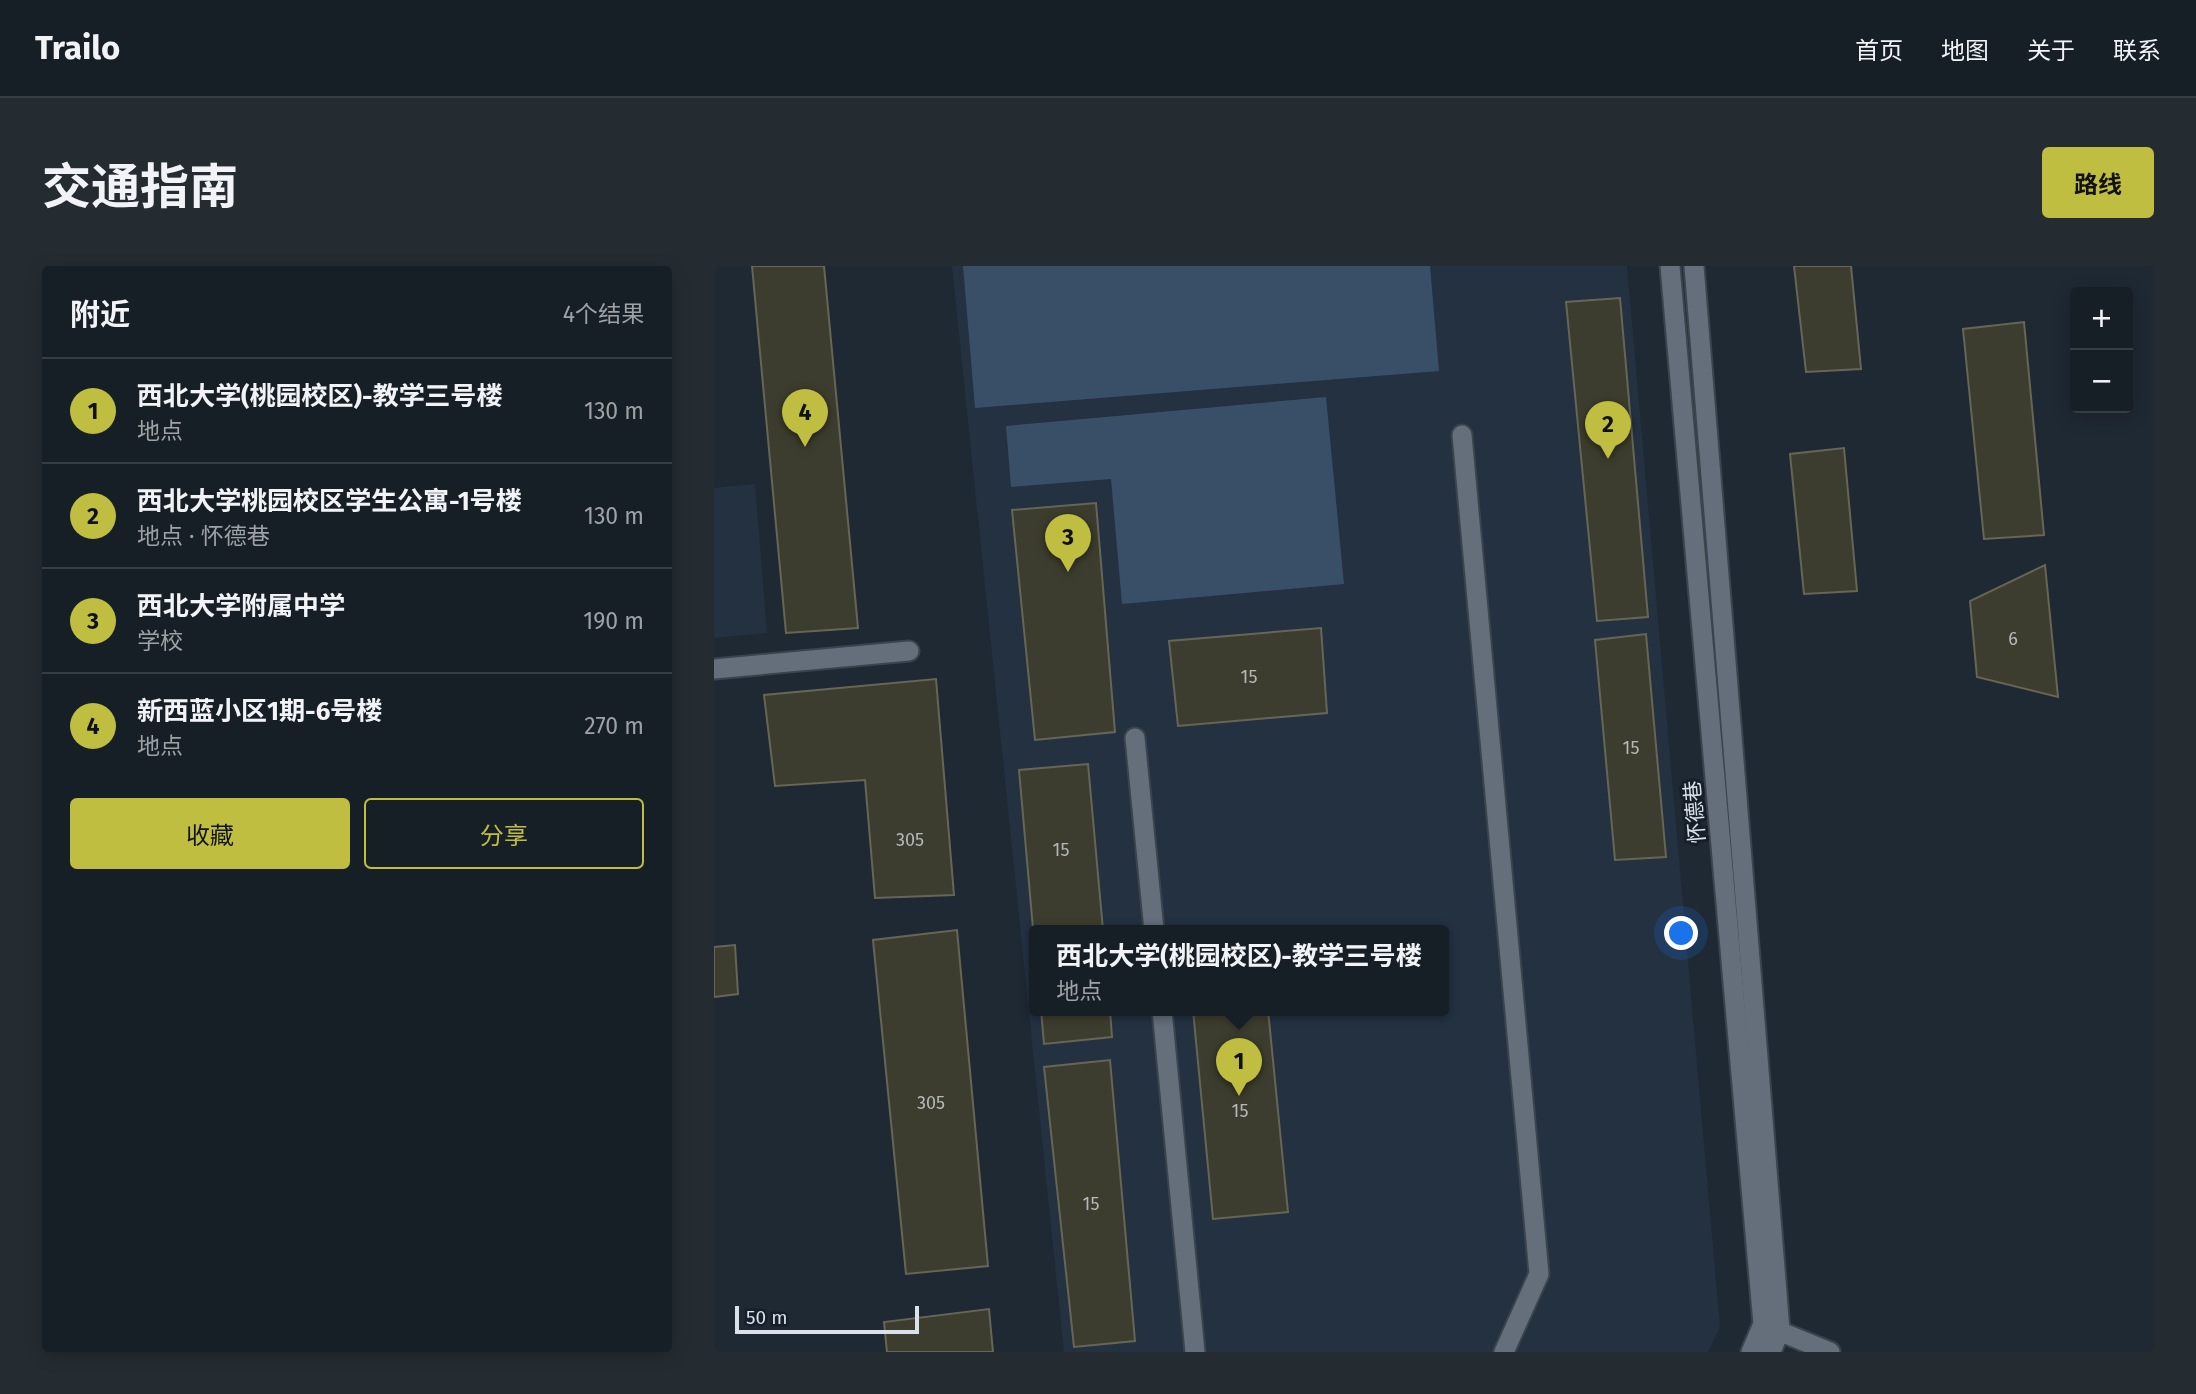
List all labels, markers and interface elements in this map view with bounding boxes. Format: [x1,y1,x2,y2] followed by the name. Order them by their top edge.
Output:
[35,28,120,68] text: Trailo
[1855,37,1903,65] text: 首页
[1941,37,1989,65] text: 地图
[2027,37,2075,65] text: 关于
[2113,37,2161,65] text: 联系
[2042,147,2154,218] button: 路线
[42,158,238,217] text: 交通指南
[2070,287,2133,413] map controls
[2070,287,2133,350] button: +
[70,297,130,333] text: 附近
[563,300,644,328] text: 4个结果
[2070,350,2133,413] button: −
[137,381,502,412] text: 西北大学(桃园校区)-教学三号楼
[782,389,828,447] pin: 4
[88,397,98,425] text: 1
[584,397,644,425] text: 130 m
[1585,401,1631,459] pin: 2
[137,417,183,445] text: 地点
[137,486,522,517] text: 西北大学桃园校区学生公寓-1号楼
[87,502,99,530] text: 2
[584,502,644,530] text: 130 m
[1045,514,1091,572] pin: 3
[137,522,270,550] text: 地点 · 怀德巷
[137,591,345,622] text: 西北大学附属中学
[87,607,99,635] text: 3
[583,607,644,635] text: 190 m
[137,627,183,655] text: 学校
[2008,628,2018,650] house number: 6
[1241,666,1257,688] house number: 15
[137,696,382,727] text: 新西蓝小区1期-6号楼
[87,712,100,740] text: 4
[584,712,644,740] text: 270 m
[137,732,183,760] text: 地点
[1623,737,1639,759] house number: 15
[1679,779,1711,845] street label: 怀德巷
[70,798,350,869] button: 收藏
[364,798,644,869] button: 分享
[896,829,924,851] house number: 305
[1053,839,1069,861] house number: 15
[1664,916,1698,950] your location
[1029,925,1449,1016] popup
[1056,941,1422,972] text: 西北大学(桃园校区)-教学三号楼
[1056,977,1102,1005] text: 地点
[1216,1038,1262,1096] pin: 1
[917,1092,945,1114] house number: 305
[1232,1100,1248,1122] house number: 15
[1083,1193,1099,1215] house number: 15
[735,1303,919,1335] scale bar
[746,1306,787,1329] text: 50 m

